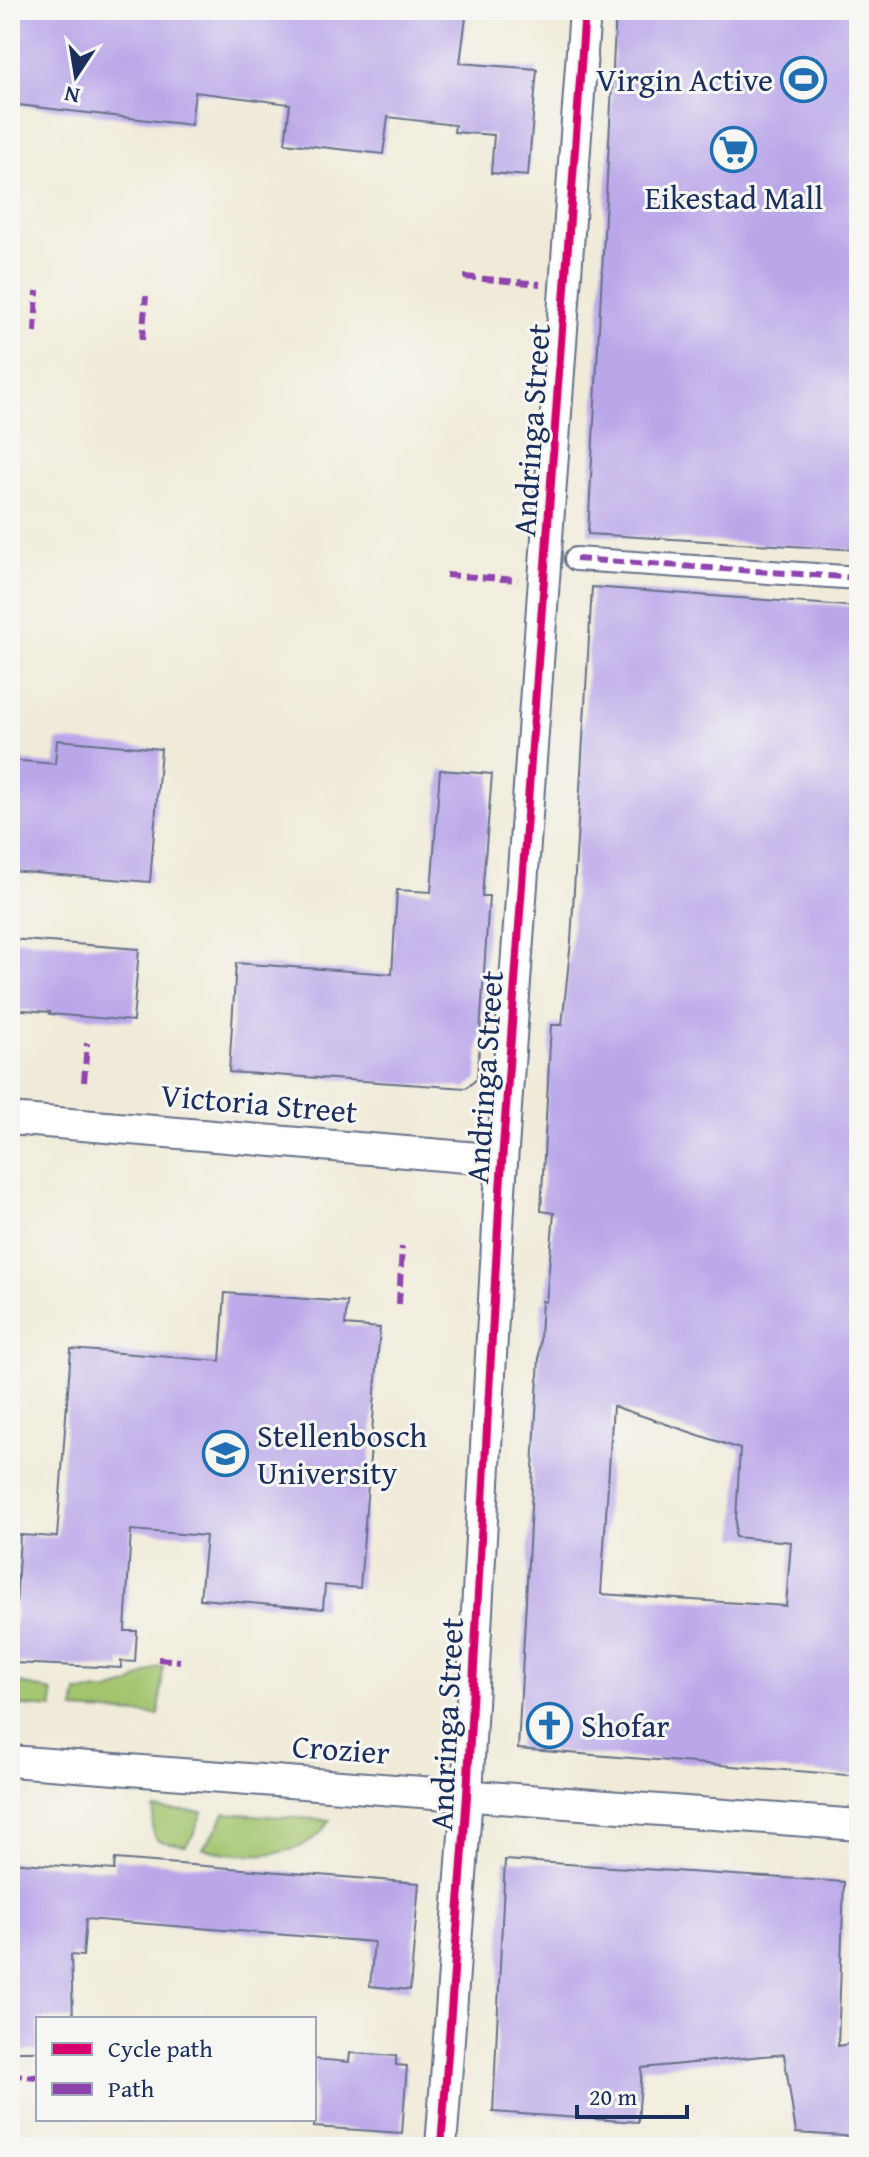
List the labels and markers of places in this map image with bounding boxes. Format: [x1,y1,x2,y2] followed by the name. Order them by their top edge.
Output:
[780,55,828,103] sports icon: Virgin Active
[596,56,773,103] place label: Virgin Active
[710,126,758,174] supermarket icon: Eikestad Mall
[645,174,823,221] place label: Eikestad Mall
[257,1412,427,1496] place label: Stellenbosch University
[202,1429,250,1477] school or university icon: Stellenbosch University
[526,1701,574,1749] church icon: Shofar
[581,1702,670,1749] place label: Shofar

